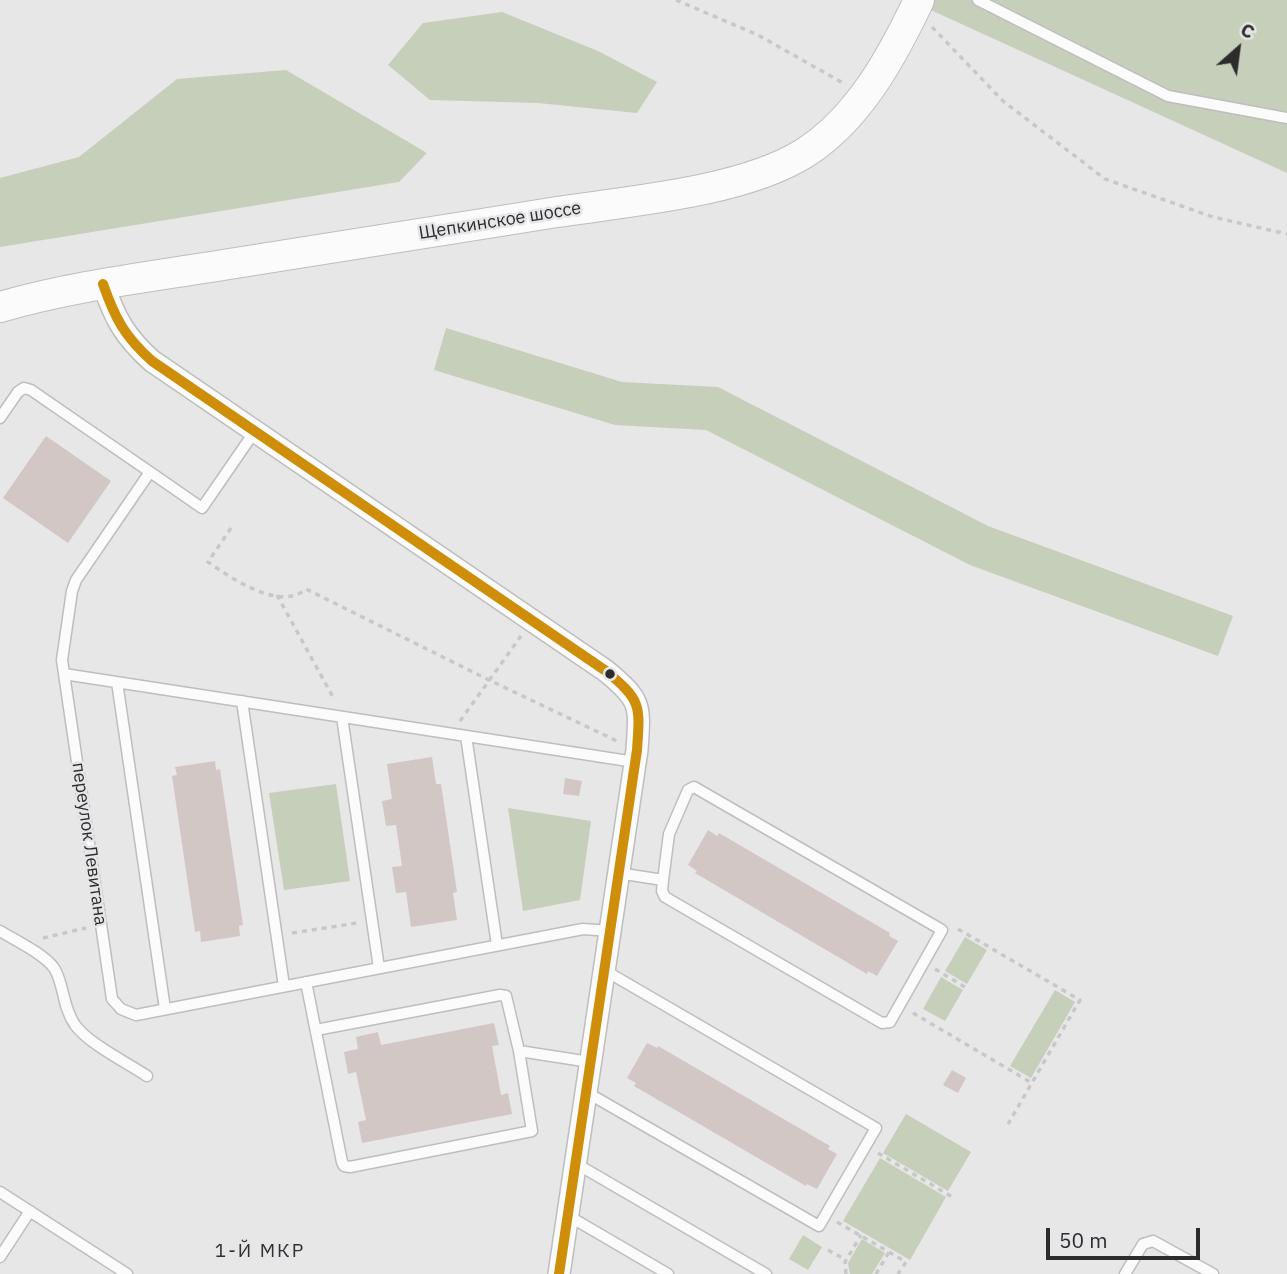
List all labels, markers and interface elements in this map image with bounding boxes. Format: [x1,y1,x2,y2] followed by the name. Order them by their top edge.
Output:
[1203,14,1273,84] north arrow
[1237,17,1259,44] text: С
[417,197,583,245] street label: Щепкинское шоссе
[603,667,617,681] unlabelled marker
[67,761,111,927] street label: переулок Левитана
[1049,1214,1203,1258] scale bar
[1059,1226,1108,1254] text: 50 m
[216,1241,304,1263] district label: 1-Й МКР

